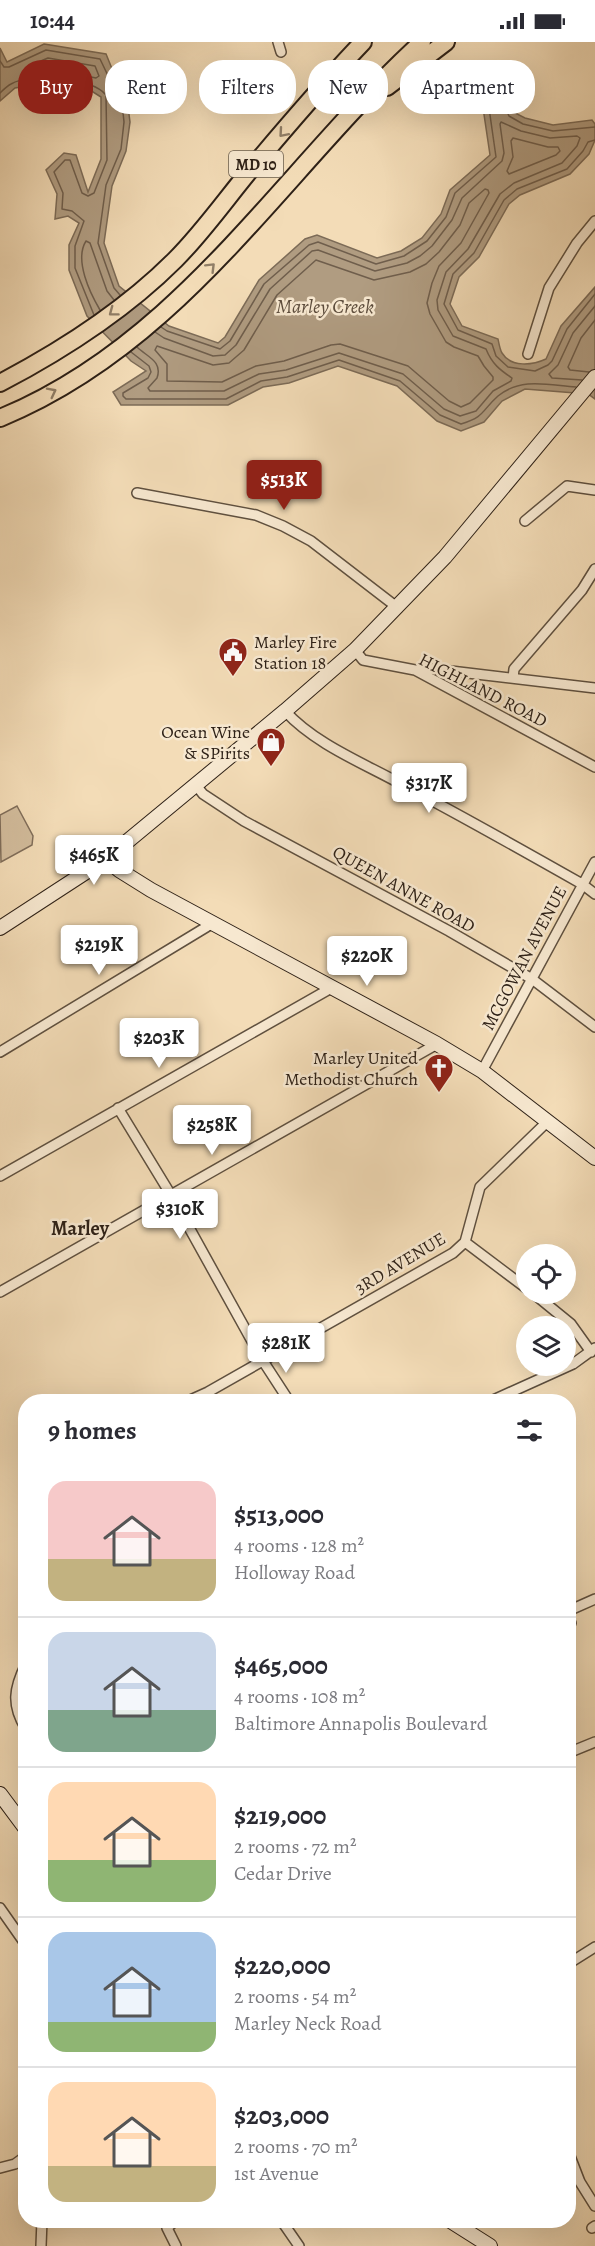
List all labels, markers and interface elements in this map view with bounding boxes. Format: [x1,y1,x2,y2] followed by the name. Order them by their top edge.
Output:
[30,6,75,36] text: 10:44
[18,60,93,114] chip: Buy
[105,60,187,114] chip: Rent
[199,60,296,114] chip: Filters
[308,60,388,114] chip: New
[400,60,535,114] chip: Apartment
[279,126,290,137] one-way arrow
[229,151,283,177] road number: MD 10
[204,264,215,275] one-way arrow
[276,293,374,320] water label: Marley Creek
[109,305,120,316] one-way arrow
[46,388,57,399] one-way arrow
[242,460,326,511] pin: $513K
[261,466,307,493] text: $513K
[254,630,337,675] place label: Marley Fire Station 18
[217,636,249,678] public building icon: Marley Fire Station 18
[415,647,551,733] street label: HIGHLAND ROAD
[161,720,250,765] place label: Ocean Wine & SPirits
[255,726,287,768] shop icon: Ocean Wine & SPirits
[387,763,471,814] pin: $317K
[406,769,452,796] text: $317K
[52,835,136,886] pin: $465K
[328,840,480,938] street label: QUEEN ANNE ROAD
[69,841,119,868] text: $465K
[476,882,572,1034] street label: MCGOWAN AVENUE
[57,925,141,976] pin: $219K
[75,931,123,958] text: $219K
[325,936,409,987] pin: $220K
[341,942,393,969] text: $220K
[117,1018,201,1069] pin: $203K
[134,1024,184,1051] text: $203K
[284,1046,418,1091] place label: Marley United Methodist Church
[423,1052,455,1094] church icon: Marley United Methodist Church
[170,1105,254,1156] pin: $258K
[187,1111,237,1138] text: $258K
[138,1189,222,1240] pin: $310K
[156,1195,204,1222] text: $310K
[51,1215,110,1242] district label: Marley
[350,1226,450,1300] street label: 3RD AVENUE
[516,1244,576,1376] map controls
[516,1244,576,1304] button: locate
[516,1316,576,1376] button: layers
[244,1323,328,1374] pin: $281K
[262,1329,310,1356] text: $281K
[48,1413,137,1448] text: 9 homes
[513,1414,546,1447] icon: filters
[234,1497,324,1532] text: $513,000
[96,1505,168,1577] icon: home
[234,1532,364,1559] text: 4 rooms · 128 m²
[234,1559,355,1586] text: Holloway Road
[234,1648,328,1683] text: $465,000
[96,1656,168,1728] icon: home
[234,1683,365,1710] text: 4 rooms · 108 m²
[234,1710,487,1737] text: Baltimore Annapolis Boulevard
[234,1798,326,1833] text: $219,000
[96,1806,168,1878] icon: home
[234,1833,356,1860] text: 2 rooms · 72 m²
[234,1860,332,1887] text: Cedar Drive
[234,1948,331,1983] text: $220,000
[96,1956,168,2028] icon: home
[234,1983,356,2010] text: 2 rooms · 54 m²
[234,2010,381,2037] text: Marley Neck Road
[234,2098,329,2133] text: $203,000
[96,2106,168,2178] icon: home
[234,2133,358,2160] text: 2 rooms · 70 m²
[234,2160,319,2187] text: 1st Avenue

